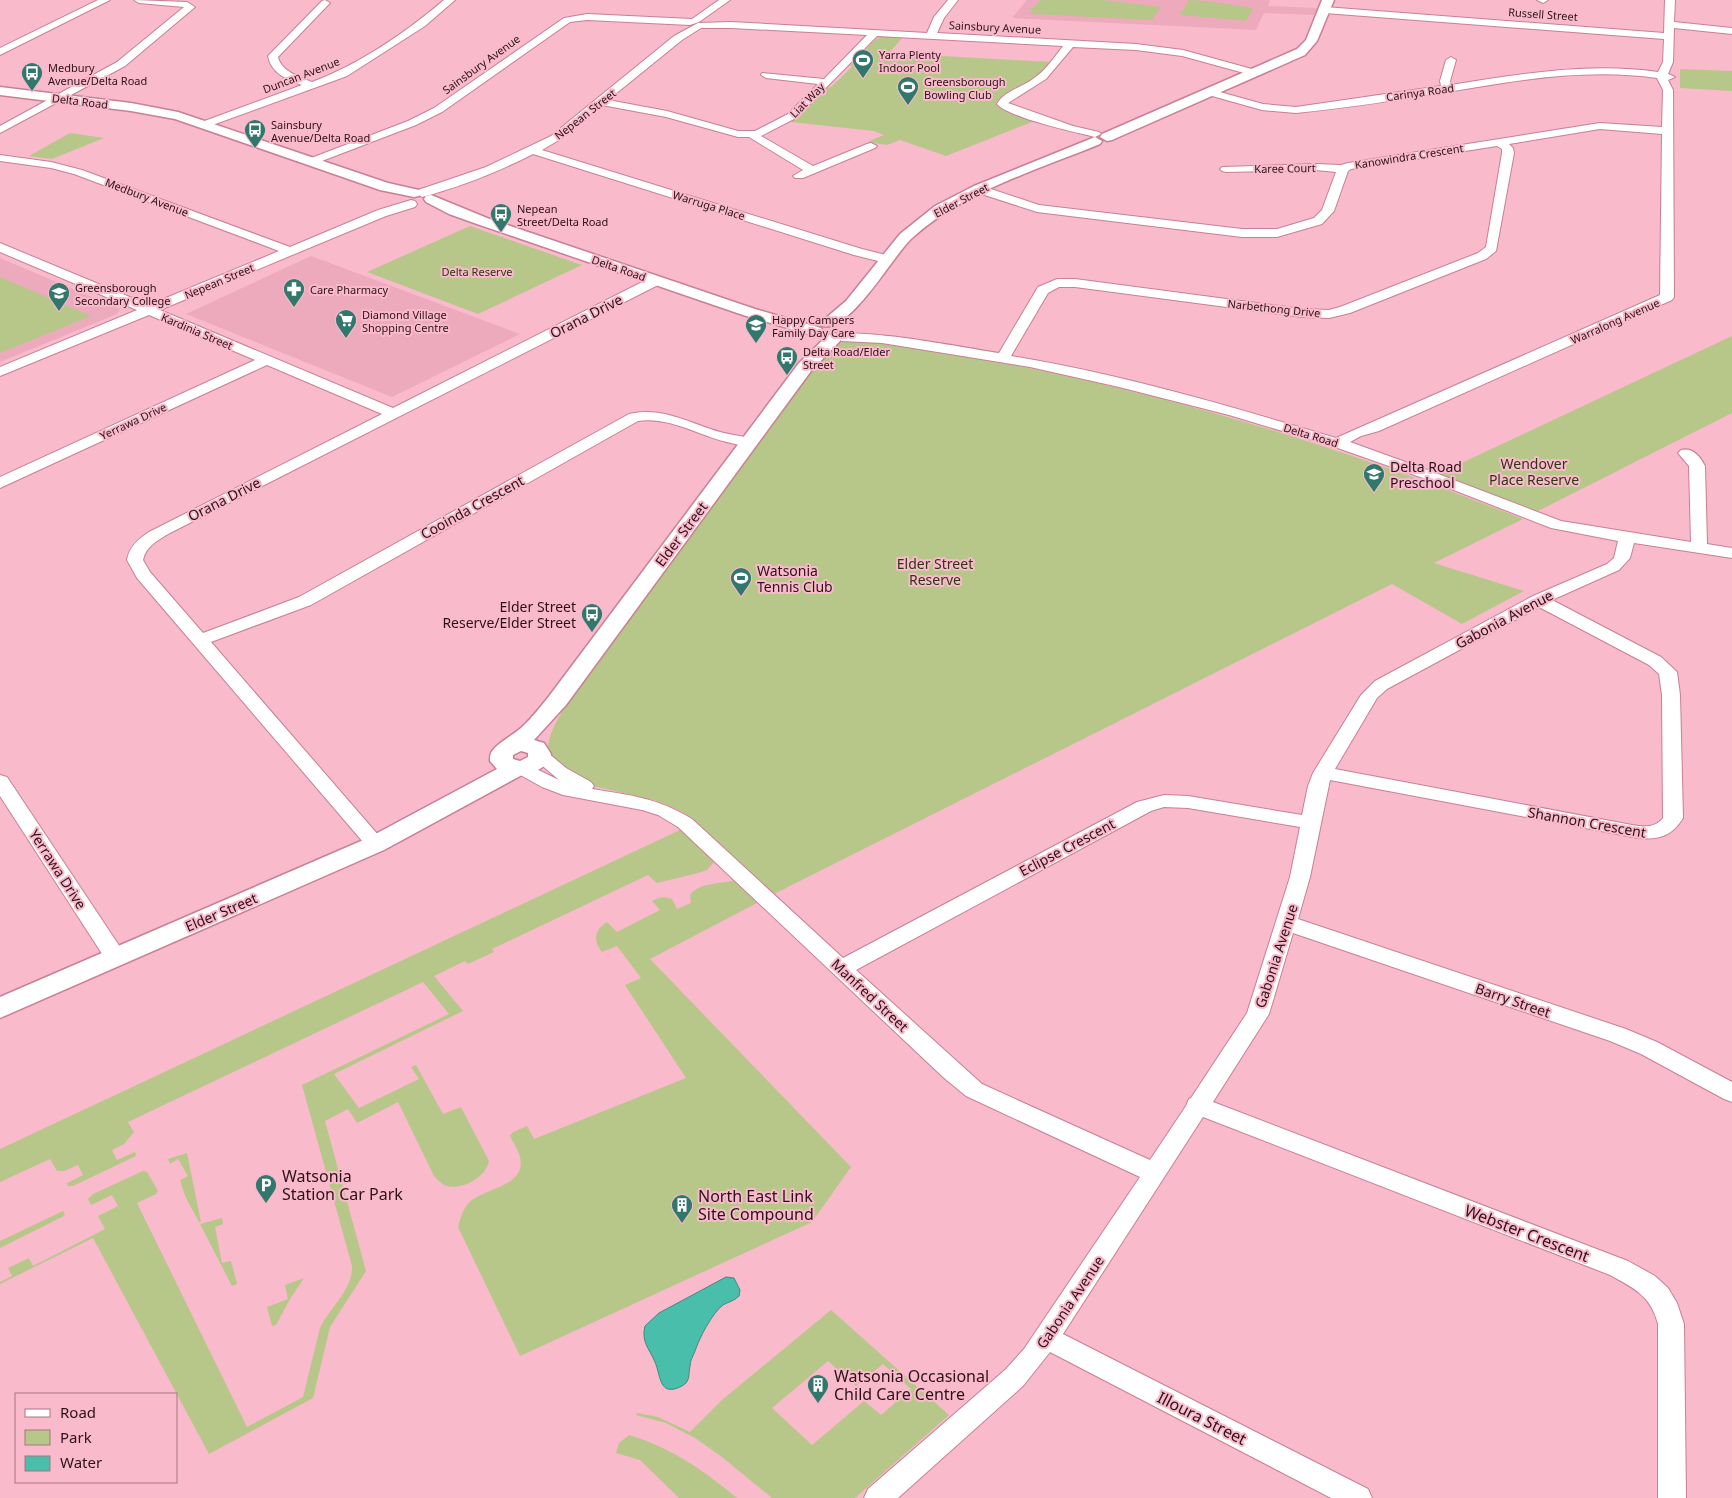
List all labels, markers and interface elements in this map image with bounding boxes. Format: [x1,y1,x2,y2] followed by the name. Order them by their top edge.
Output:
[1508,4,1578,24] street label: Russell Street
[949,17,1041,37] street label: Sainsbury Avenue
[439,31,523,97] street label: Sainsbury Avenue
[879,47,941,75] place label: Yarra Plenty Indoor Pool
[851,48,875,79] sports icon: Yarra Plenty Indoor Pool
[260,53,342,97] street label: Duncan Avenue
[48,60,147,88] place label: Medbury Avenue/Delta Road
[20,61,44,92] bus stop icon: Medbury Avenue/Delta Road
[924,74,1006,102] place label: Greensborough Bowling Club
[896,75,920,106] sports icon: Greensborough Bowling Club
[786,79,828,121] street label: Liat Way
[1385,80,1455,104] street label: Carinya Road
[551,85,619,143] street label: Nepean Street
[51,90,109,112] street label: Delta Road
[271,117,370,145] place label: Sainsbury Avenue/Delta Road
[243,118,267,149] bus stop icon: Sainsbury Avenue/Delta Road
[1354,140,1464,172] street label: Kanowindra Crescent
[1254,160,1316,176] street label: Karee Court
[103,174,191,220] street label: Medbury Avenue
[931,179,991,221] street label: Elder Street
[671,187,747,223] street label: Warruga Place
[517,201,608,229] place label: Nepean Street/Delta Road
[489,202,513,233] bus stop icon: Nepean Street/Delta Road
[590,252,648,284] street label: Delta Road
[182,260,256,302] street label: Nepean Street
[442,264,512,279] park label: Delta Reserve
[282,277,306,308] pharmacy icon: Care Pharmacy
[75,280,170,308] place label: Greensborough Secondary College
[47,281,71,312] school or university icon: Greensborough Secondary College
[310,282,388,297] place label: Care Pharmacy
[546,290,626,342] street label: Orana Drive
[1568,295,1662,347] street label: Warralong Avenue
[1227,296,1321,320] street label: Narbethong Drive
[362,307,449,335] place label: Diamond Village Shopping Centre
[334,308,358,339] supermarket icon: Diamond Village Shopping Centre
[159,309,235,353] street label: Kardinia Street
[772,312,855,340] place label: Happy Campers Family Day Care
[744,313,768,344] school or university icon: Happy Campers Family Day Care
[803,344,891,372] place label: Delta Road/Elder Street
[775,345,799,376] bus stop icon: Delta Road/Elder Street
[97,399,169,443] street label: Yerrawa Drive
[1282,420,1340,450] street label: Delta Road
[1489,454,1579,489] park label: Wendover Place Reserve
[1390,457,1462,492] place label: Delta Road Preschool
[1362,462,1386,493] school or university icon: Delta Road Preschool
[417,471,527,543] street label: Cooinda Crescent
[184,473,264,525] street label: Orana Drive
[650,498,712,570] street label: Elder Street
[897,554,973,589] park label: Elder Street Reserve
[757,561,833,596] place label: Watsonia Tennis Club
[729,566,753,597] sports icon: Watsonia Tennis Club
[1452,585,1556,653] street label: Gabonia Avenue
[442,597,576,632] place label: Elder Street Reserve/Elder Street
[580,602,604,633] bus stop icon: Elder Street Reserve/Elder Street
[1526,802,1648,842] street label: Shannon Crescent
[1016,814,1118,880] street label: Eclipse Crescent
[25,826,91,913] street label: Yerrawa Drive
[182,888,260,936] street label: Elder Street
[1250,902,1302,1010] street label: Gabonia Avenue
[827,954,913,1036] street label: Manfred Street
[1473,978,1553,1022] street label: Barry Street
[282,1165,403,1205] place label: Watsonia Station Car Park
[254,1173,278,1204] parking icon: Watsonia Station Car Park
[698,1185,814,1225] place label: North East Link Site Compound
[670,1193,694,1224] building icon: North East Link Site Compound
[1461,1199,1593,1267] street label: Webster Crescent
[1032,1252,1108,1352] street label: Gabonia Avenue
[834,1365,989,1405] place label: Watsonia Occasional Child Care Centre
[806,1373,830,1404] building icon: Watsonia Occasional Child Care Centre
[1154,1386,1251,1450] street label: Illoura Street
[15,1393,178,1483] legend
[60,1402,96,1422] text: Road
[60,1427,92,1447] text: Park
[60,1452,102,1472] text: Water

